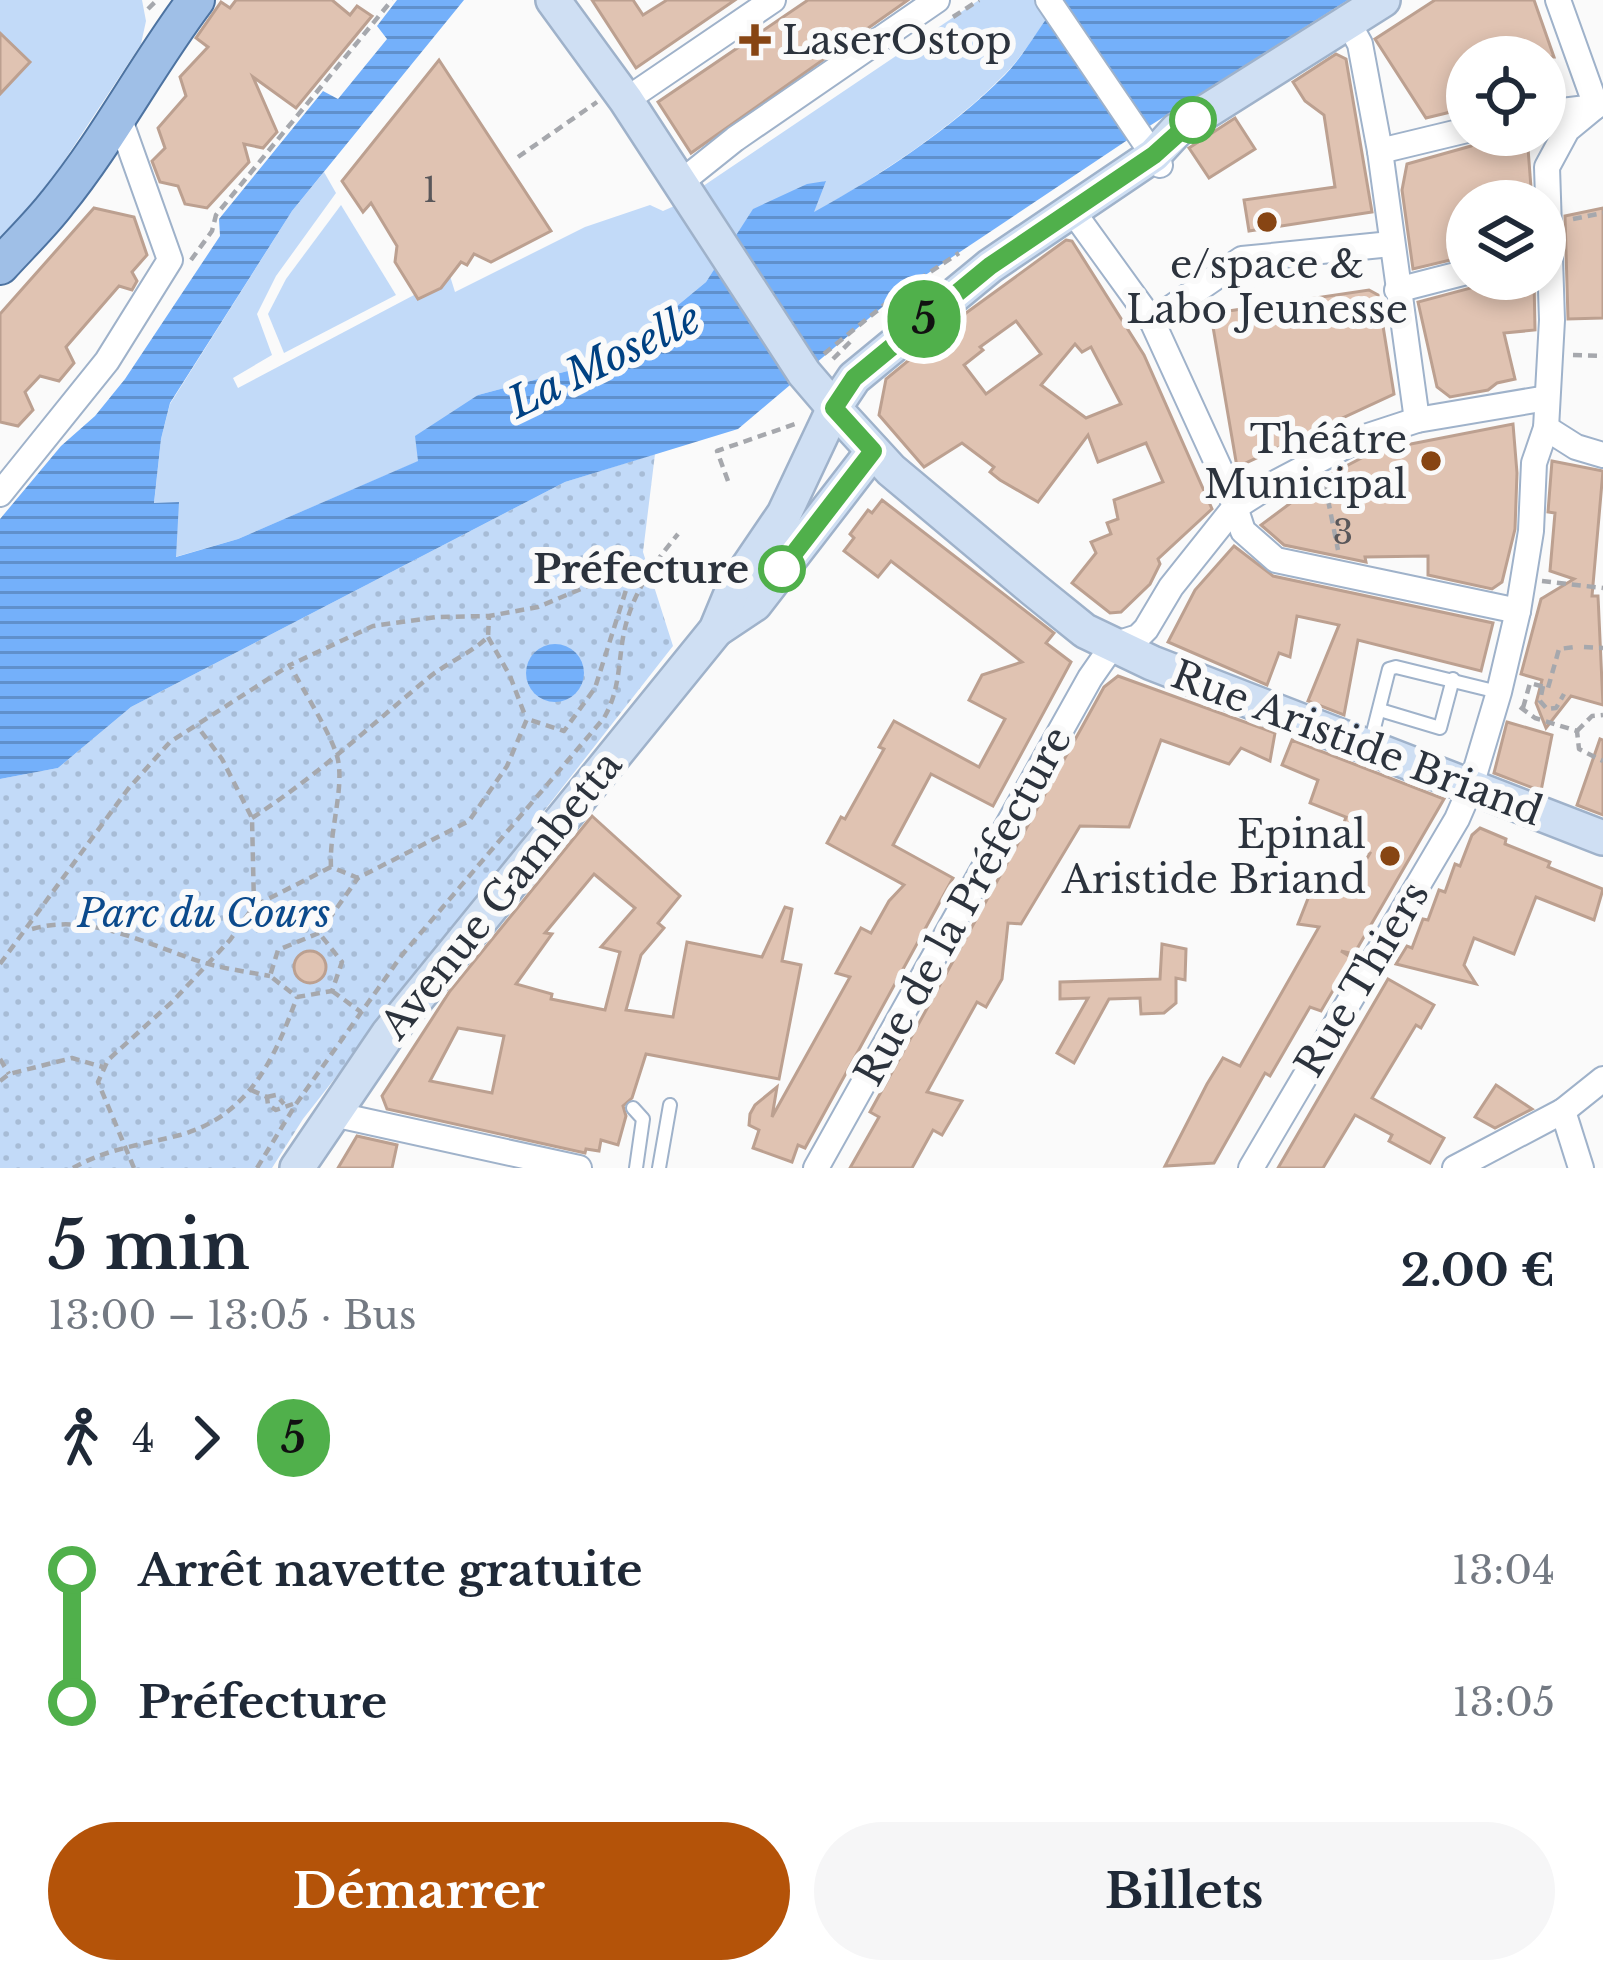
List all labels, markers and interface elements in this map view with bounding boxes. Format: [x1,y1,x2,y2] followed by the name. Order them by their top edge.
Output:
[782,16,1012,65] place label: LaserOstop
[739,24,771,56] marker: LaserOstop
[1446,36,1566,300] map controls
[1446,36,1566,156] button: locate
[1171,98,1215,142] unlabelled marker
[423,170,437,211] house number: 1
[1446,180,1566,300] button: layers
[1254,209,1280,235] marker: e/space & Labo Jeunesse
[1126,240,1408,334] place label: e/space & Labo Jeunesse
[885,280,963,358] line badge: 5
[498,291,709,430] water label: La Moselle
[912,293,937,345] text: 5
[1204,415,1407,509] place label: Théâtre Municipal
[1418,448,1444,474] marker: Théâtre Municipal
[1333,512,1353,553] house number: 3
[533,545,749,594] place label: Préfecture
[760,547,804,591] marker: Préfecture
[1165,650,1549,836] street label: Rue Aristide Briand
[844,718,1082,1094] street label: Rue de la Préfecture
[369,741,632,1050] street label: Avenue Gambetta
[1061,810,1366,904] place label: Epinal Aristide Briand
[1377,843,1403,869] marker: Epinal Aristide Briand
[1285,872,1439,1086] street label: Rue Thiers
[76,889,331,938] park label: Parc du Cours
[48,1205,250,1287] text: 5 min
[1401,1242,1555,1298] text: 2.00 €
[48,1291,416,1340] text: 13:00 – 13:05 · Bus
[48,1405,114,1471] icon: walk
[173,1405,239,1471] icon: forward
[281,1412,306,1464] text: 5
[132,1414,155,1463] text: 4
[138,1542,643,1598] text: Arrêt navette gratuite
[1452,1546,1555,1595] text: 13:04
[138,1674,387,1730] text: Préfecture
[1452,1678,1555,1727] text: 13:05
[48,1822,790,1960] button: Démarrer
[814,1822,1555,1960] button: Billets

